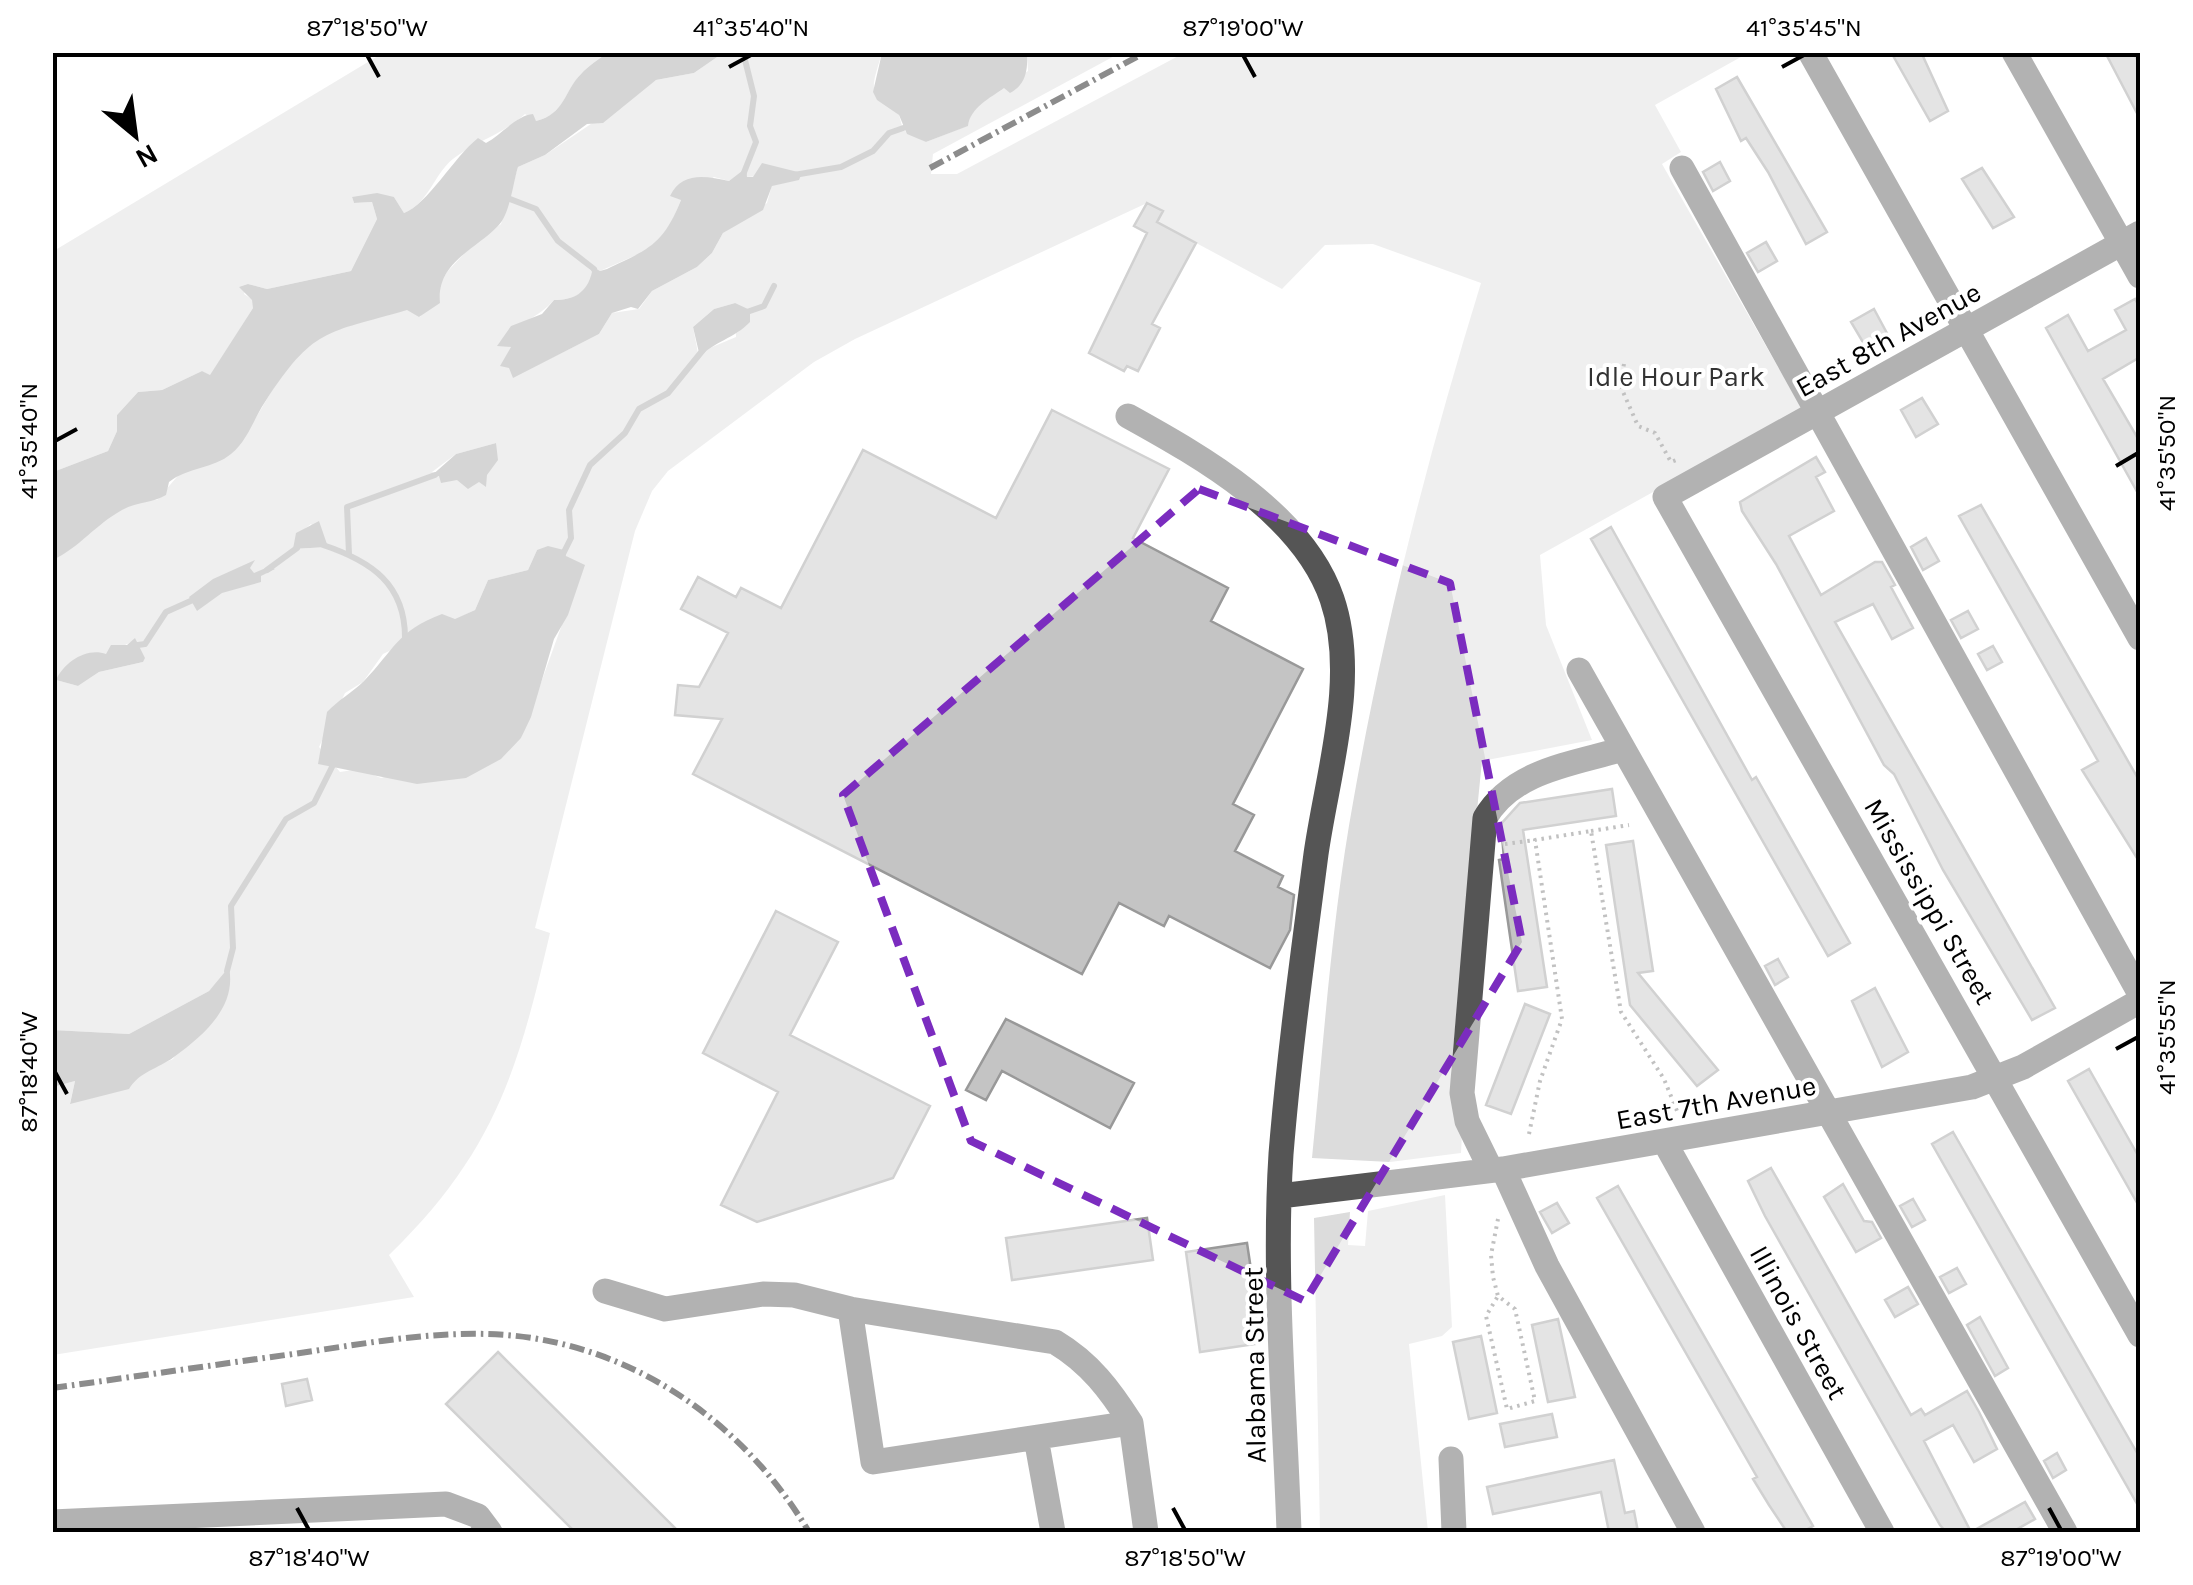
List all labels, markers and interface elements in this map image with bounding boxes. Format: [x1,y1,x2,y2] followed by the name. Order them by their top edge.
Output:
[306,13,428,42] text: 87°18'50"W
[693,13,809,42] text: 41°35'40"N
[1182,13,1304,42] text: 87°19'00"W
[1746,13,1862,42] text: 41°35'45"N
[85,85,185,185] north arrow
[130,137,164,176] text: N
[1790,275,1987,404] street label: East 8th Avenue
[1587,360,1765,393] park label: Idle Hour Park
[14,383,43,499] text: 41°35'40"N
[2152,395,2181,511] text: 41°35'50"N
[1857,792,2002,1010] street label: Mississippi Street
[2152,979,2181,1095] text: 41°35'55"N
[14,1011,43,1133] text: 87°18'40"W
[1614,1069,1819,1136] street label: East 7th Avenue
[1743,1240,1854,1405] street label: Illinois Street
[1236,1266,1273,1463] street label: Alabama Street
[248,1543,370,1572] text: 87°18'40"W
[1124,1543,1246,1572] text: 87°18'50"W
[2000,1543,2122,1572] text: 87°19'00"W

